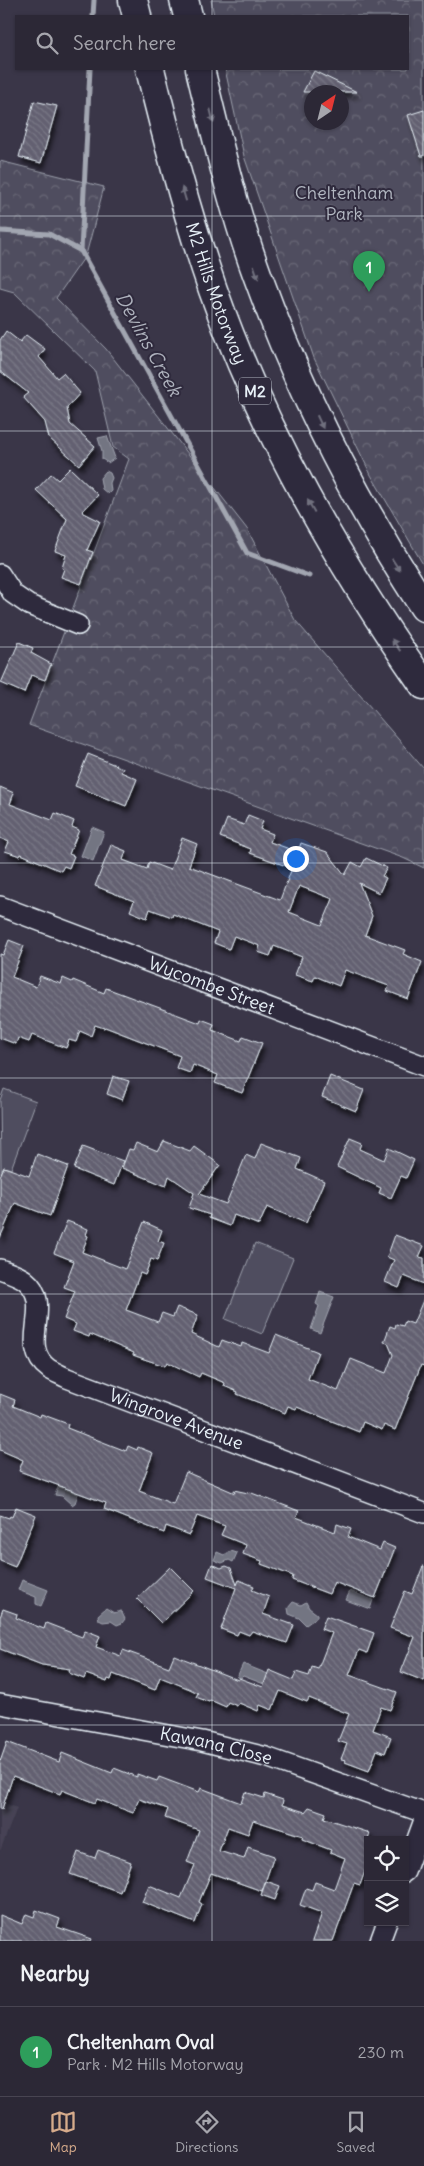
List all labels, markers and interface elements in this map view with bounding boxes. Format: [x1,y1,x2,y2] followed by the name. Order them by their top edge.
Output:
[15,15,409,70] search box
[33,29,61,57] icon: search
[73,31,176,55] text: Search here
[304,85,349,130] north arrow
[208,109,216,124] one-way arrow
[295,181,393,225] park label: Cheltenham Park
[180,187,188,202] one-way arrow
[181,220,252,368] street label: M2 Hills Motorway
[353,251,385,292] pin: 1
[253,265,260,280] one-way arrow
[111,288,188,401] water label: Devlins Creek
[239,378,271,404] road number: M2
[316,414,325,429] one-way arrow
[307,499,315,514] one-way arrow
[392,558,401,572] one-way arrow
[391,638,401,651] one-way arrow
[283,846,309,872] your location
[145,951,278,1020] street label: Wycombe Street
[106,1383,247,1455] street label: Wingrove Avenue
[158,1722,276,1769] street label: Kawana Close
[364,1836,409,1926] map controls
[364,1836,409,1881] button: locate
[364,1881,409,1926] button: layers
[20,1960,90,1987] text: Nearby
[67,2030,214,2054] text: Cheltenham Oval
[33,2042,39,2062] text: 1
[358,2042,404,2062] text: 230 m
[67,2054,243,2074] text: Park · M2 Hills Motorway
[49,2108,77,2156] tab: Map
[175,2108,238,2156] tab: Directions
[337,2108,375,2156] tab: Saved

